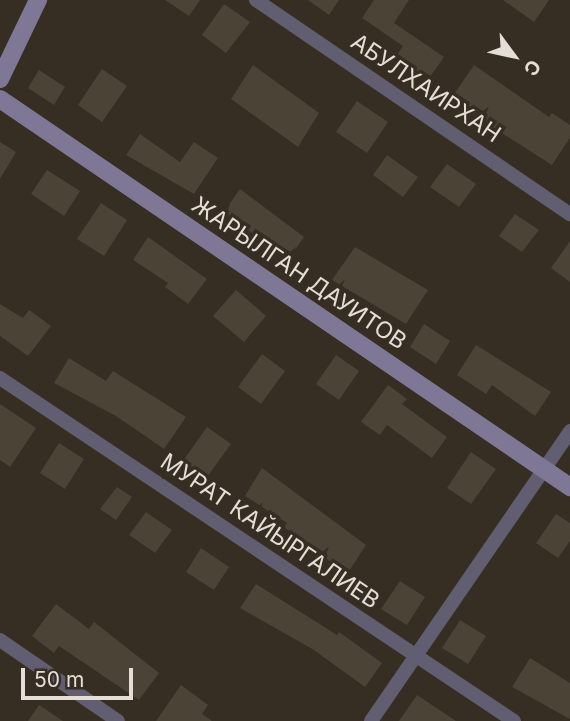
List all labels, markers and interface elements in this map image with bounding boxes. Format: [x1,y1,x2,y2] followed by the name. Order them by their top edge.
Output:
[479,21,549,91] north arrow
[346,28,506,148] street label: АБУЛХАИРХАН
[519,56,546,80] text: С
[187,191,411,355] street label: ЖАРЫЛГАН ДАУИТОВ
[155,447,385,615] street label: МУРАТ КАЙЫРГАЛИЕВ
[24,654,136,698] scale bar
[34,667,84,692] text: 50 m

